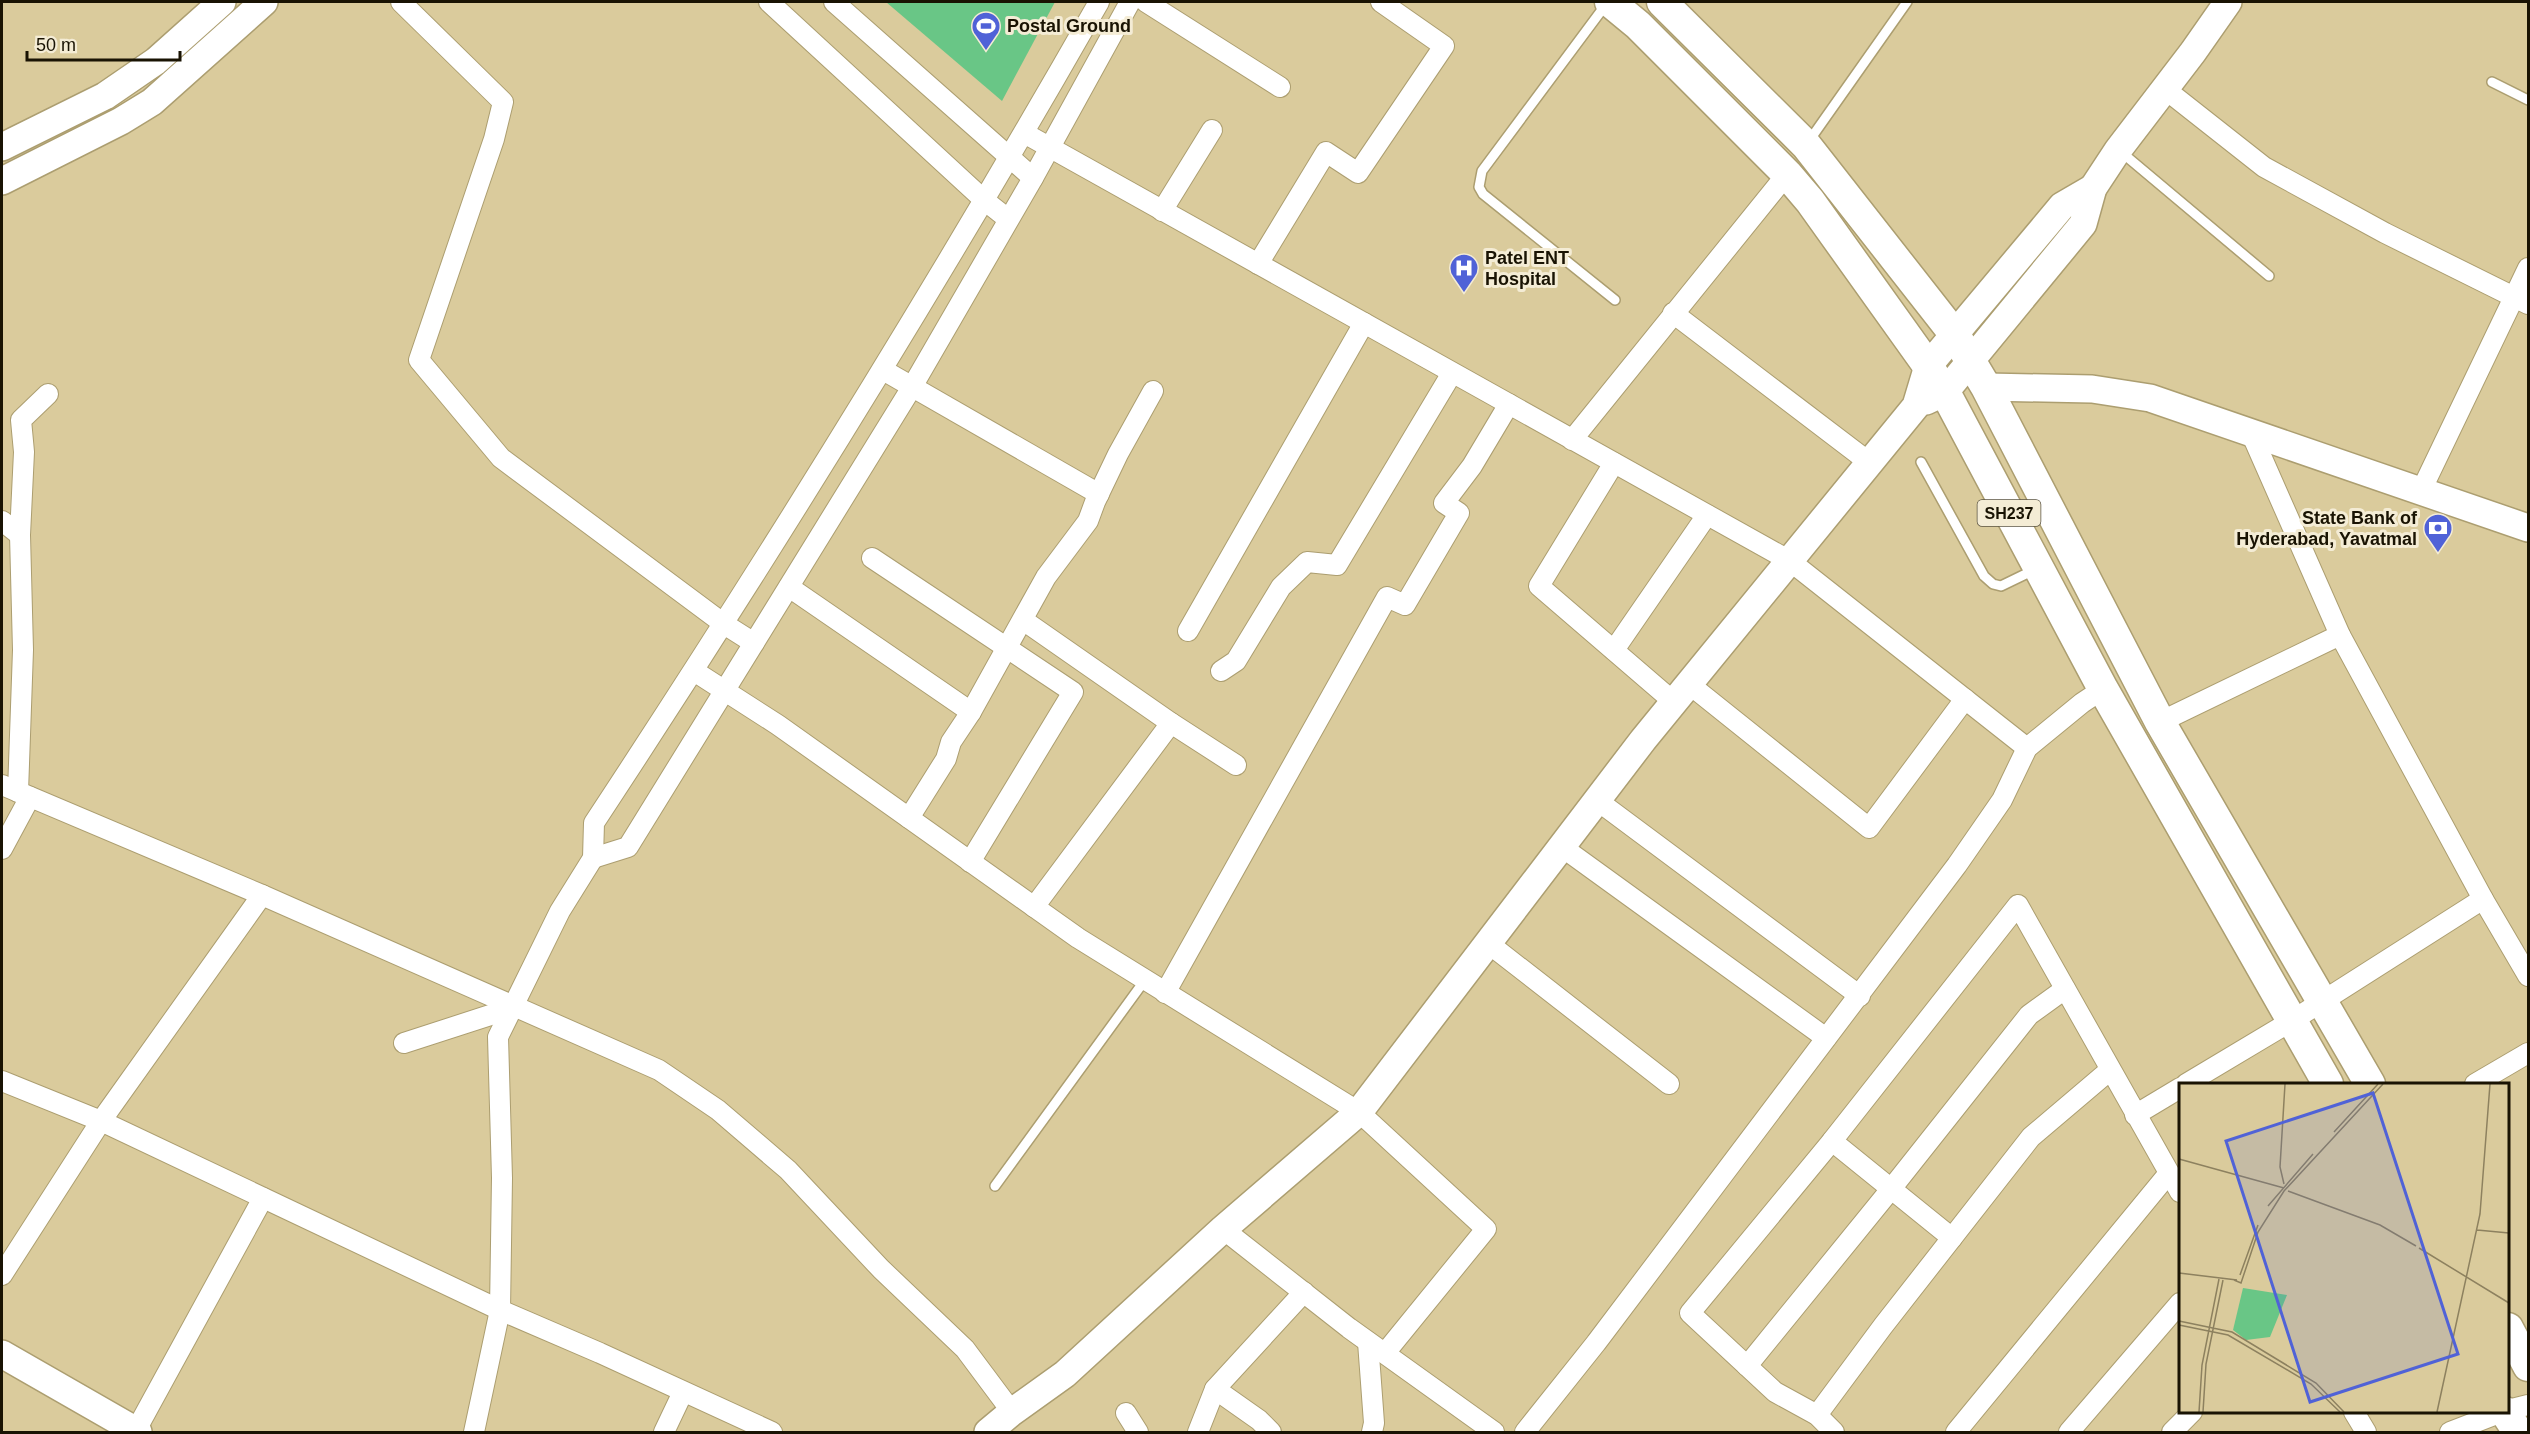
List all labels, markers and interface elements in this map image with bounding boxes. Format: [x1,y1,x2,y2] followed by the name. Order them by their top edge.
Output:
[970,10,1002,52] sports icon: Postal Ground
[1007,16,1131,36] place label: Postal Ground
[27,24,180,62] scale bar
[36,35,76,55] text: 50 m
[1485,248,1569,289] place label: Patel ENT Hospital
[1448,252,1480,294] hospital icon: Patel ENT Hospital
[1978,500,2040,526] road number: SH237
[2236,508,2418,549] place label: State Bank of Hyderabad, Yavatmal
[2422,512,2454,554] bank icon: State Bank of Hyderabad, Yavatmal
[2179,1083,2509,1413] inset map

